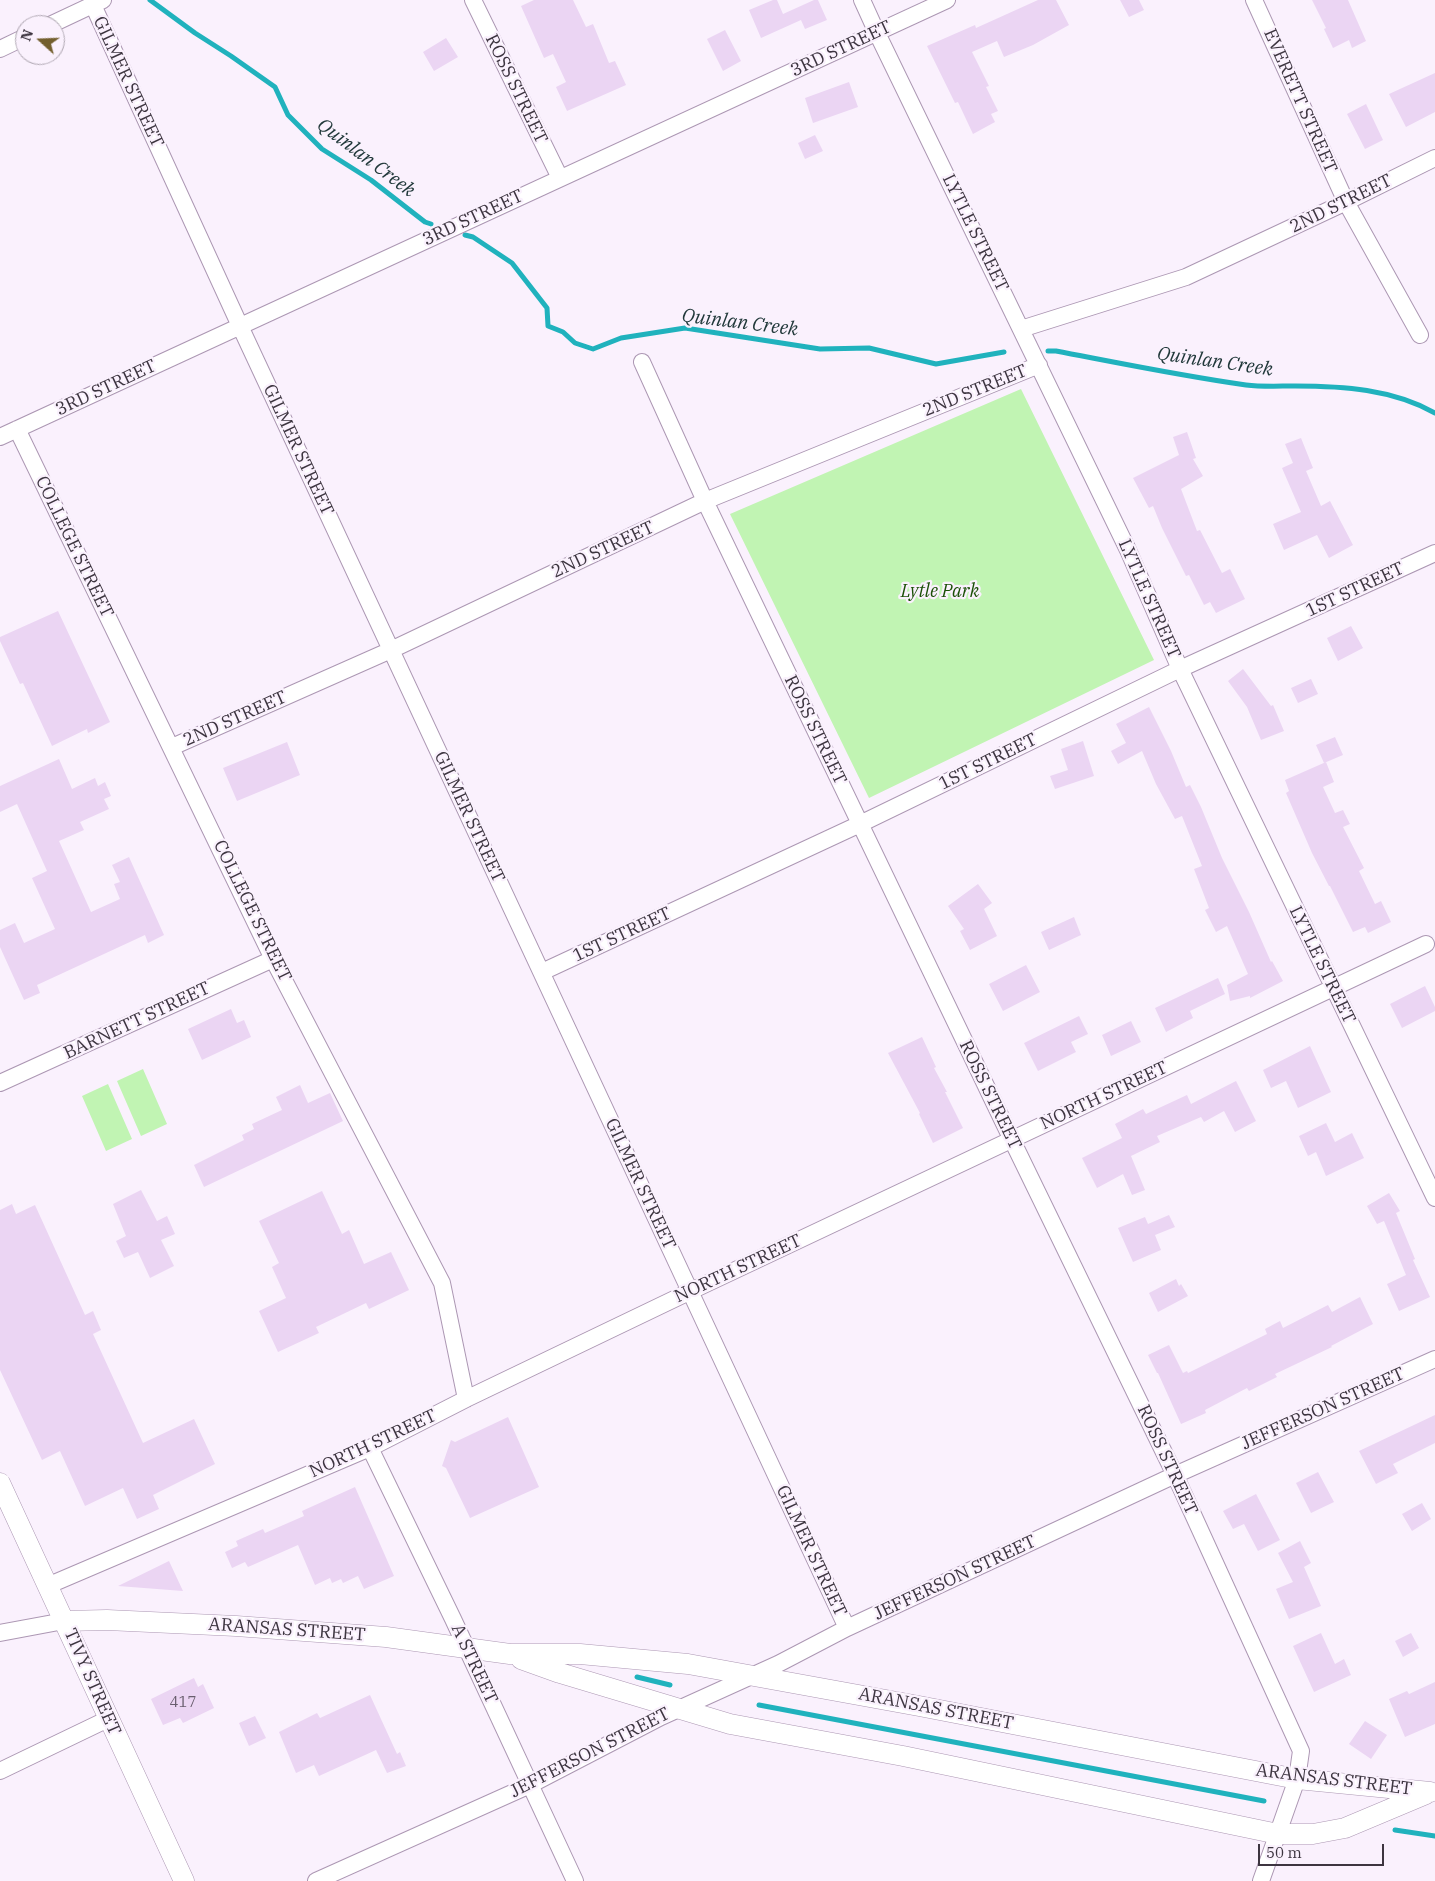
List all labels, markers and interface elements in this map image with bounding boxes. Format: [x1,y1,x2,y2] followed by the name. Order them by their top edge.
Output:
[88,13,168,151] street label: GILMER STREET
[15,15,65,65] north arrow
[787,16,895,82] street label: 3RD STREET
[1259,26,1341,176] street label: EVERETT STREET
[16,27,37,44] text: N
[480,31,552,147] street label: ROSS STREET
[313,114,419,202] water label: Quinlan Creek
[1287,170,1395,238] street label: 2ND STREET
[937,171,1013,295] street label: LYTLE STREET
[419,185,527,251] street label: 3RD STREET
[681,305,799,341] water label: Quinlan Creek
[1156,343,1274,381] water label: Quinlan Creek
[52,355,160,421] street label: 3RD STREET
[920,360,1030,422] street label: 2ND STREET
[258,381,338,519] street label: GILMER STREET
[30,473,118,621] street label: COLLEGE STREET
[548,517,658,583] street label: 2ND STREET
[1113,536,1185,662] street label: LYTLE STREET
[1302,558,1408,622] street label: 1ST STREET
[901,581,979,603] park label: Lytle Park
[779,672,851,788] street label: ROSS STREET
[180,687,290,751] street label: 2ND STREET
[936,729,1040,795] street label: 1ST STREET
[429,748,509,886] street label: GILMER STREET
[208,837,296,985] street label: COLLEGE STREET
[569,903,675,967] street label: 1ST STREET
[1284,903,1360,1027] street label: LYTLE STREET
[61,978,213,1064] street label: BARNETT STREET
[954,1037,1026,1153] street label: ROSS STREET
[1037,1057,1171,1135] street label: NORTH STREET
[600,1115,680,1253] street label: GILMER STREET
[671,1230,805,1308] street label: NORTH STREET
[1238,1363,1408,1455] street label: JEFFERSON STREET
[1132,1401,1202,1519] street label: ROSS STREET
[306,1405,440,1483] street label: NORTH STREET
[771,1482,851,1620] street label: GILMER STREET
[870,1531,1040,1625] street label: JEFFERSON STREET
[208,1614,366,1646] street label: ARANSAS STREET
[446,1621,502,1707] street label: A STREET
[59,1625,125,1739] street label: TIVY STREET
[857,1683,1015,1735] street label: ARANSAS STREET
[170,1694,196,1712] house number: 417
[506,1703,674,1803] street label: JEFFERSON STREET
[1255,1760,1413,1800] street label: ARANSAS STREET
[1260,1834,1386,1866] scale bar
[1266,1843,1302,1862] text: 50 m

